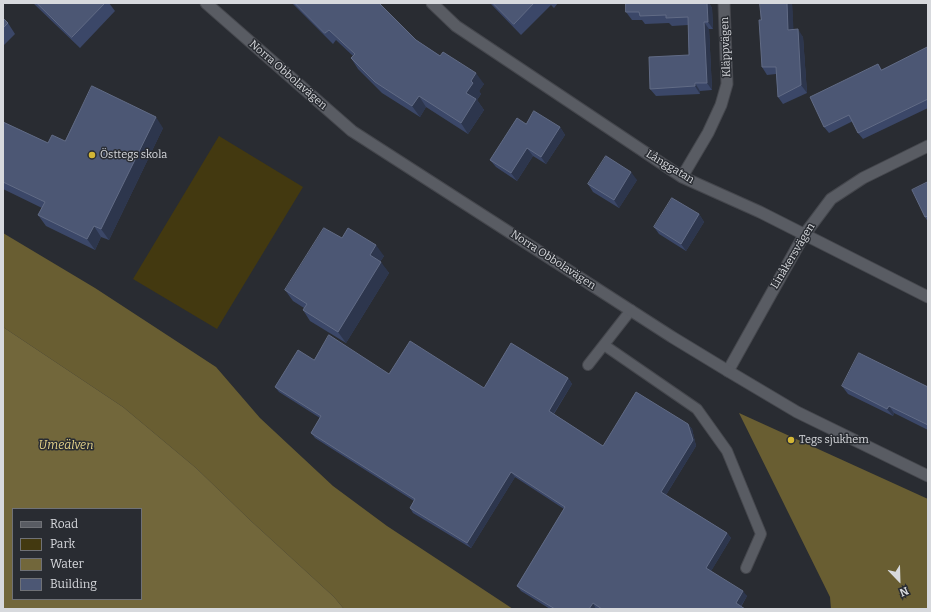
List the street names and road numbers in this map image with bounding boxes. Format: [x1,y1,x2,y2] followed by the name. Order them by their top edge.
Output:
[718,17,734,77] street label: Kläppvägen
[246,38,330,112] street label: Norra Obbolavägen
[643,147,697,187] street label: Långgatan
[768,221,818,291] street label: Linåkersvägen
[508,228,598,292] street label: Norra Obbolavägen

